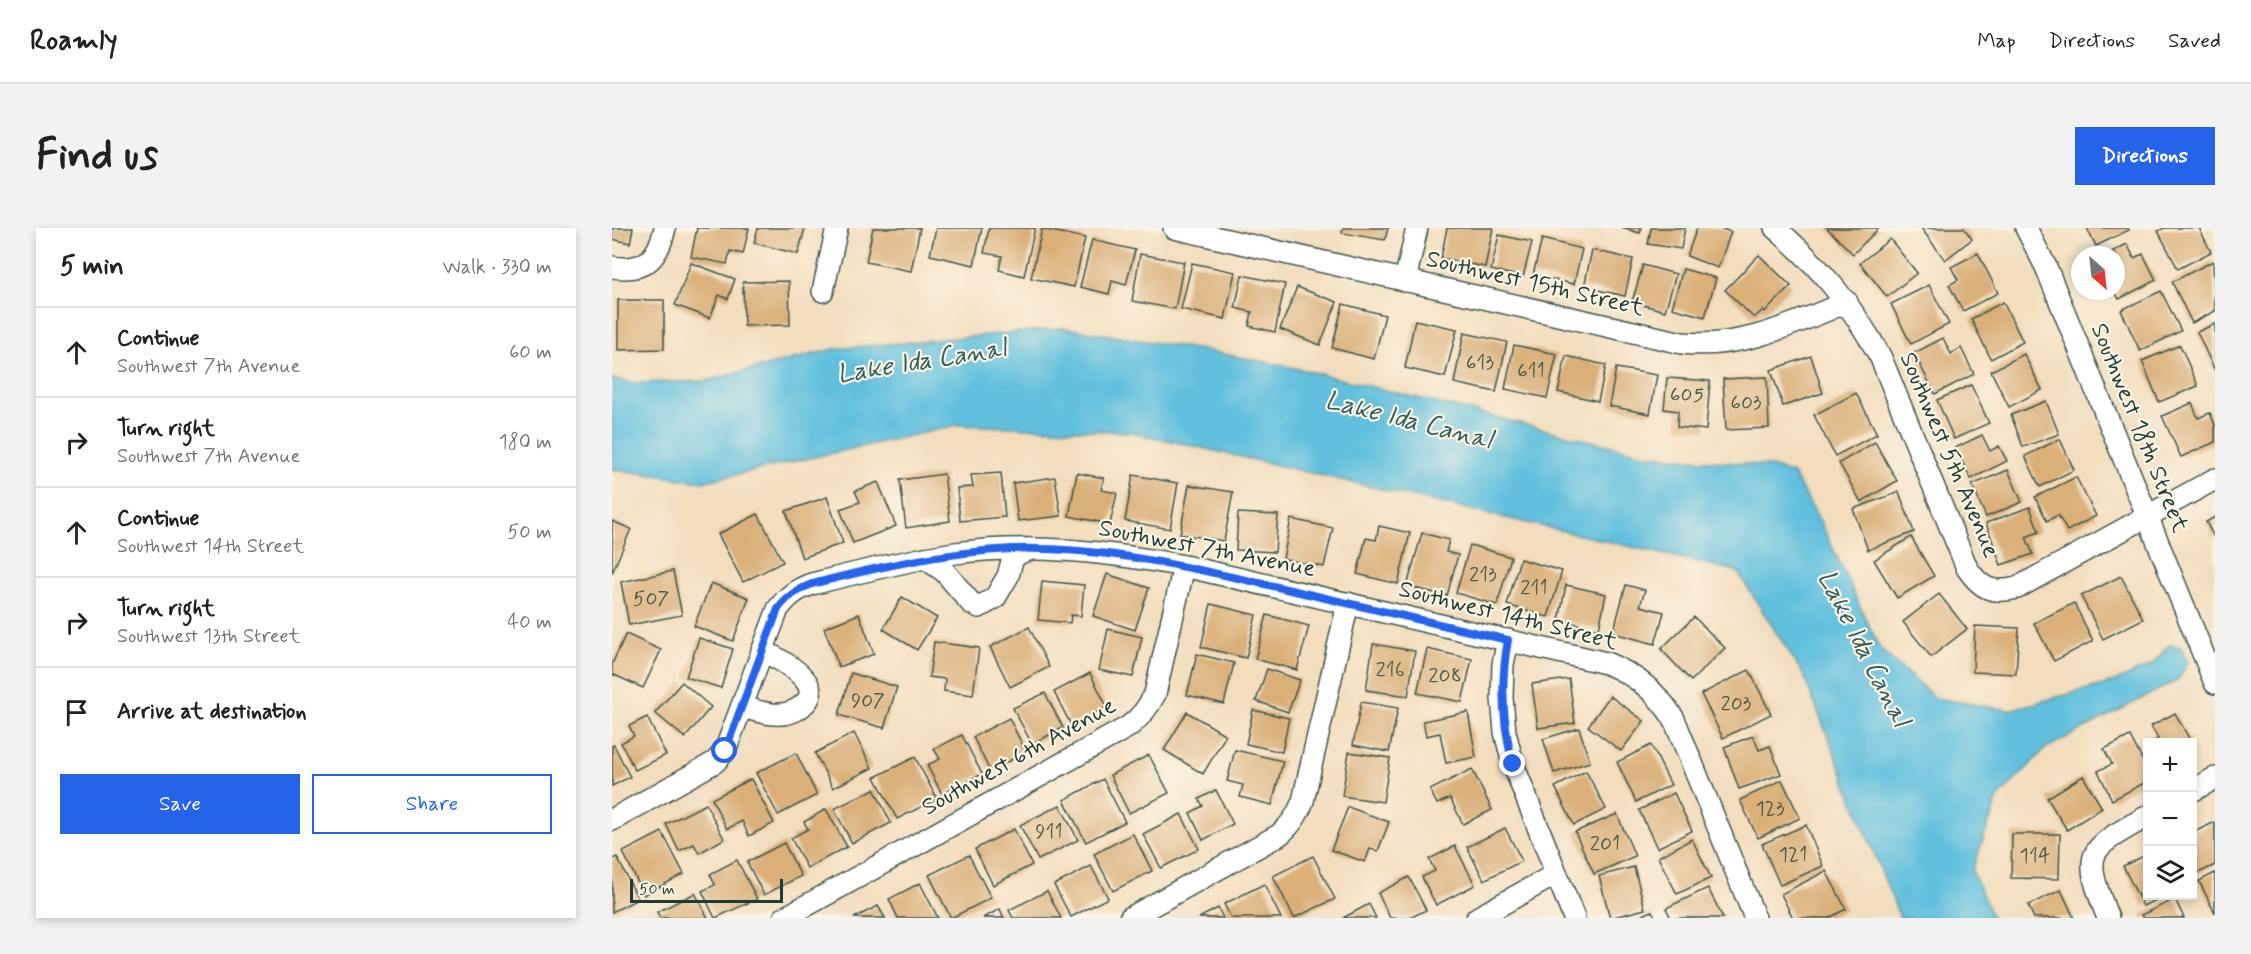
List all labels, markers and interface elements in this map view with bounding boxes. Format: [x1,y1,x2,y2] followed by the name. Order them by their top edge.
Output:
[30,23,118,60] text: Roamly
[1977,27,2016,55] text: Map
[2049,27,2135,55] text: Directions
[2168,27,2221,55] text: Saved
[2075,127,2215,185] button: Directions
[36,129,158,184] text: Find us
[1423,244,1647,324] street label: Southwest 15th Street
[2071,246,2125,300] north arrow
[60,250,124,284] text: 5 min
[443,254,552,281] text: Walk · 330 m
[2083,319,2195,537] street label: Southwest 18th Street
[117,325,199,353] text: Continue
[835,332,1011,392] water label: Lake Ida Canal
[60,336,93,369] icon: ahead
[509,339,552,366] text: 60 m
[1892,348,2006,562] street label: Southwest 5th Avenue
[1466,349,1495,377] house number: 613
[117,353,300,380] text: Southwest 7th Avenue
[1517,357,1545,385] house number: 611
[1670,381,1704,409] house number: 605
[1322,384,1498,459] water label: Lake Ida Canal
[1730,389,1762,417] house number: 603
[117,415,215,443] text: Turn right
[60,426,93,459] icon: right
[499,429,552,456] text: 180 m
[117,443,300,470] text: Southwest 7th Avenue
[117,505,199,533] text: Continue
[1096,513,1318,585] street label: Southwest 7th Avenue
[60,516,93,549] icon: ahead
[507,519,552,546] text: 50 m
[117,533,304,560] text: Southwest 14th Street
[1469,561,1497,589] house number: 213
[1809,565,1918,734] water label: Lake Ida Canal
[1395,574,1621,658] street label: Southwest 14th Street
[1520,574,1548,602] house number: 211
[633,585,669,613] house number: 507
[117,595,215,623] text: Turn right
[60,606,93,639] icon: right
[508,609,552,636] text: 40 m
[117,623,300,650] text: Southwest 13th Street
[1375,656,1405,684] house number: 216
[1428,662,1462,690] house number: 208
[851,687,885,715] house number: 907
[1721,690,1752,718] house number: 203
[916,691,1122,823] street label: Southwest 6th Avenue
[60,696,93,729] icon: arrive
[117,698,307,726] text: Arrive at destination
[711,737,737,763] route start
[2143,738,2197,900] map controls
[2143,738,2197,792] button: +
[1499,750,1525,776] route end
[60,774,300,834] button: Save
[312,774,552,834] button: Share
[2143,792,2197,846] button: −
[1755,795,1785,823] house number: 123
[1035,818,1063,846] house number: 911
[1590,830,1620,858] house number: 201
[1779,841,1807,869] house number: 121
[2020,842,2050,870] house number: 114
[2143,846,2197,900] button: layers
[630,876,783,904] scale bar
[639,879,675,900] text: 50 m

